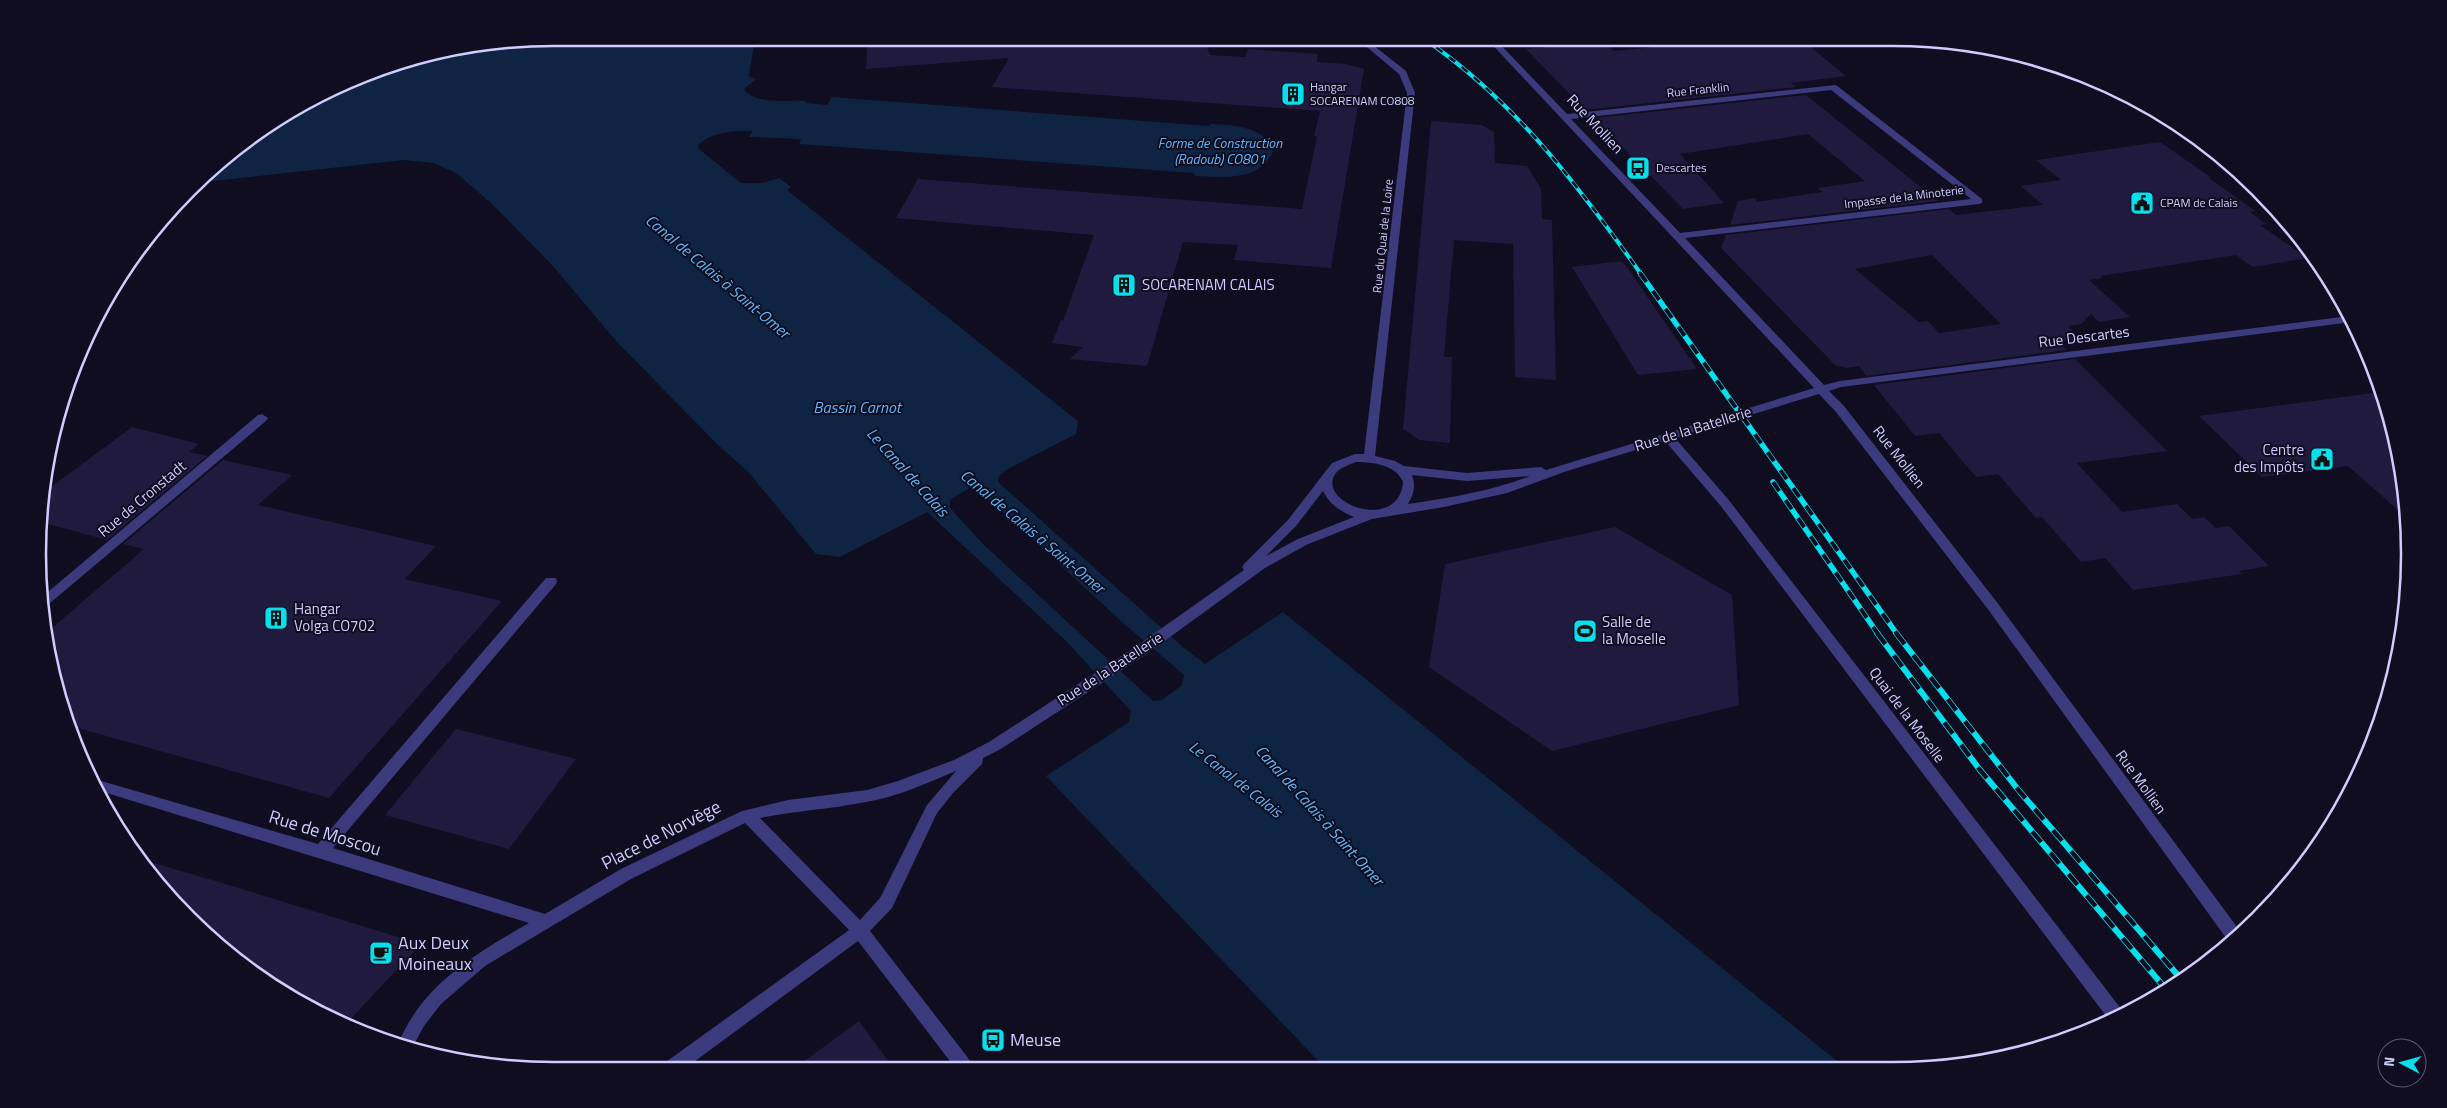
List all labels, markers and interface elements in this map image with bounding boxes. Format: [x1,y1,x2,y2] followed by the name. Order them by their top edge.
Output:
[1310,77,1415,110] place label: Hangar SOCARENAM CO808
[1666,77,1730,102] street label: Rue Franklin
[1280,81,1306,107] building icon: Hangar SOCARENAM CO808
[1562,89,1629,159] street label: Rue Mollien
[1158,132,1283,169] water label: Forme de Construction (Radoub) CO801
[1625,155,1651,181] bus stop icon: Descartes
[1656,158,1707,177] place label: Descartes
[1367,178,1398,294] street label: Rue du Quai de la Loire
[1843,180,1965,213] street label: Impasse de la Minoterie
[2129,190,2155,216] public building icon: CPAM de Calais
[2160,193,2238,212] place label: CPAM de Calais
[640,208,797,345] water label: Canal de Calais à Saint-Omer
[1111,272,1137,298] building icon: SOCARENAM CALAIS
[1142,273,1275,296] place label: SOCARENAM CALAIS
[2037,320,2131,353] street label: Rue Descartes
[813,395,903,419] water label: Bassin Carnot
[1632,400,1754,457] street label: Rue de la Batellerie
[1867,420,1931,493] street label: Rue Mollien
[861,422,955,523] water label: Le Canal de Calais
[2234,438,2304,478] place label: Centre des Impôts
[2309,446,2335,472] public building icon: Centre des Impôts
[93,454,191,542] street label: Rue de Cronstadt
[955,463,1112,600] water label: Canal de Calais à Saint-Omer
[294,597,375,637] place label: Hangar Volga CO702
[263,605,289,631] building icon: Hangar Volga CO702
[1602,610,1666,650] place label: Salle de la Moselle
[1572,618,1598,644] sports icon: Salle de la Moselle
[1053,626,1167,711] street label: Rue de la Batellerie
[1864,662,1951,767] street label: Quai de la Moselle
[1184,735,1289,824] water label: Le Canal de Calais
[1250,739,1391,892] water label: Canal de Calais à Saint-Omer
[2110,745,2173,819] street label: Rue Mollien
[596,793,725,876] street label: Place de Norvège
[266,803,385,862] street label: Rue de Moscou
[398,929,472,977] place label: Aux Deux Moineaux
[368,940,394,966] cafe icon: Aux Deux Moineaux
[1010,1026,1061,1053] place label: Meuse
[980,1027,1006,1053] bus stop icon: Meuse
[2377,1038,2427,1088] north arrow
[2378,1056,2400,1068] text: N

